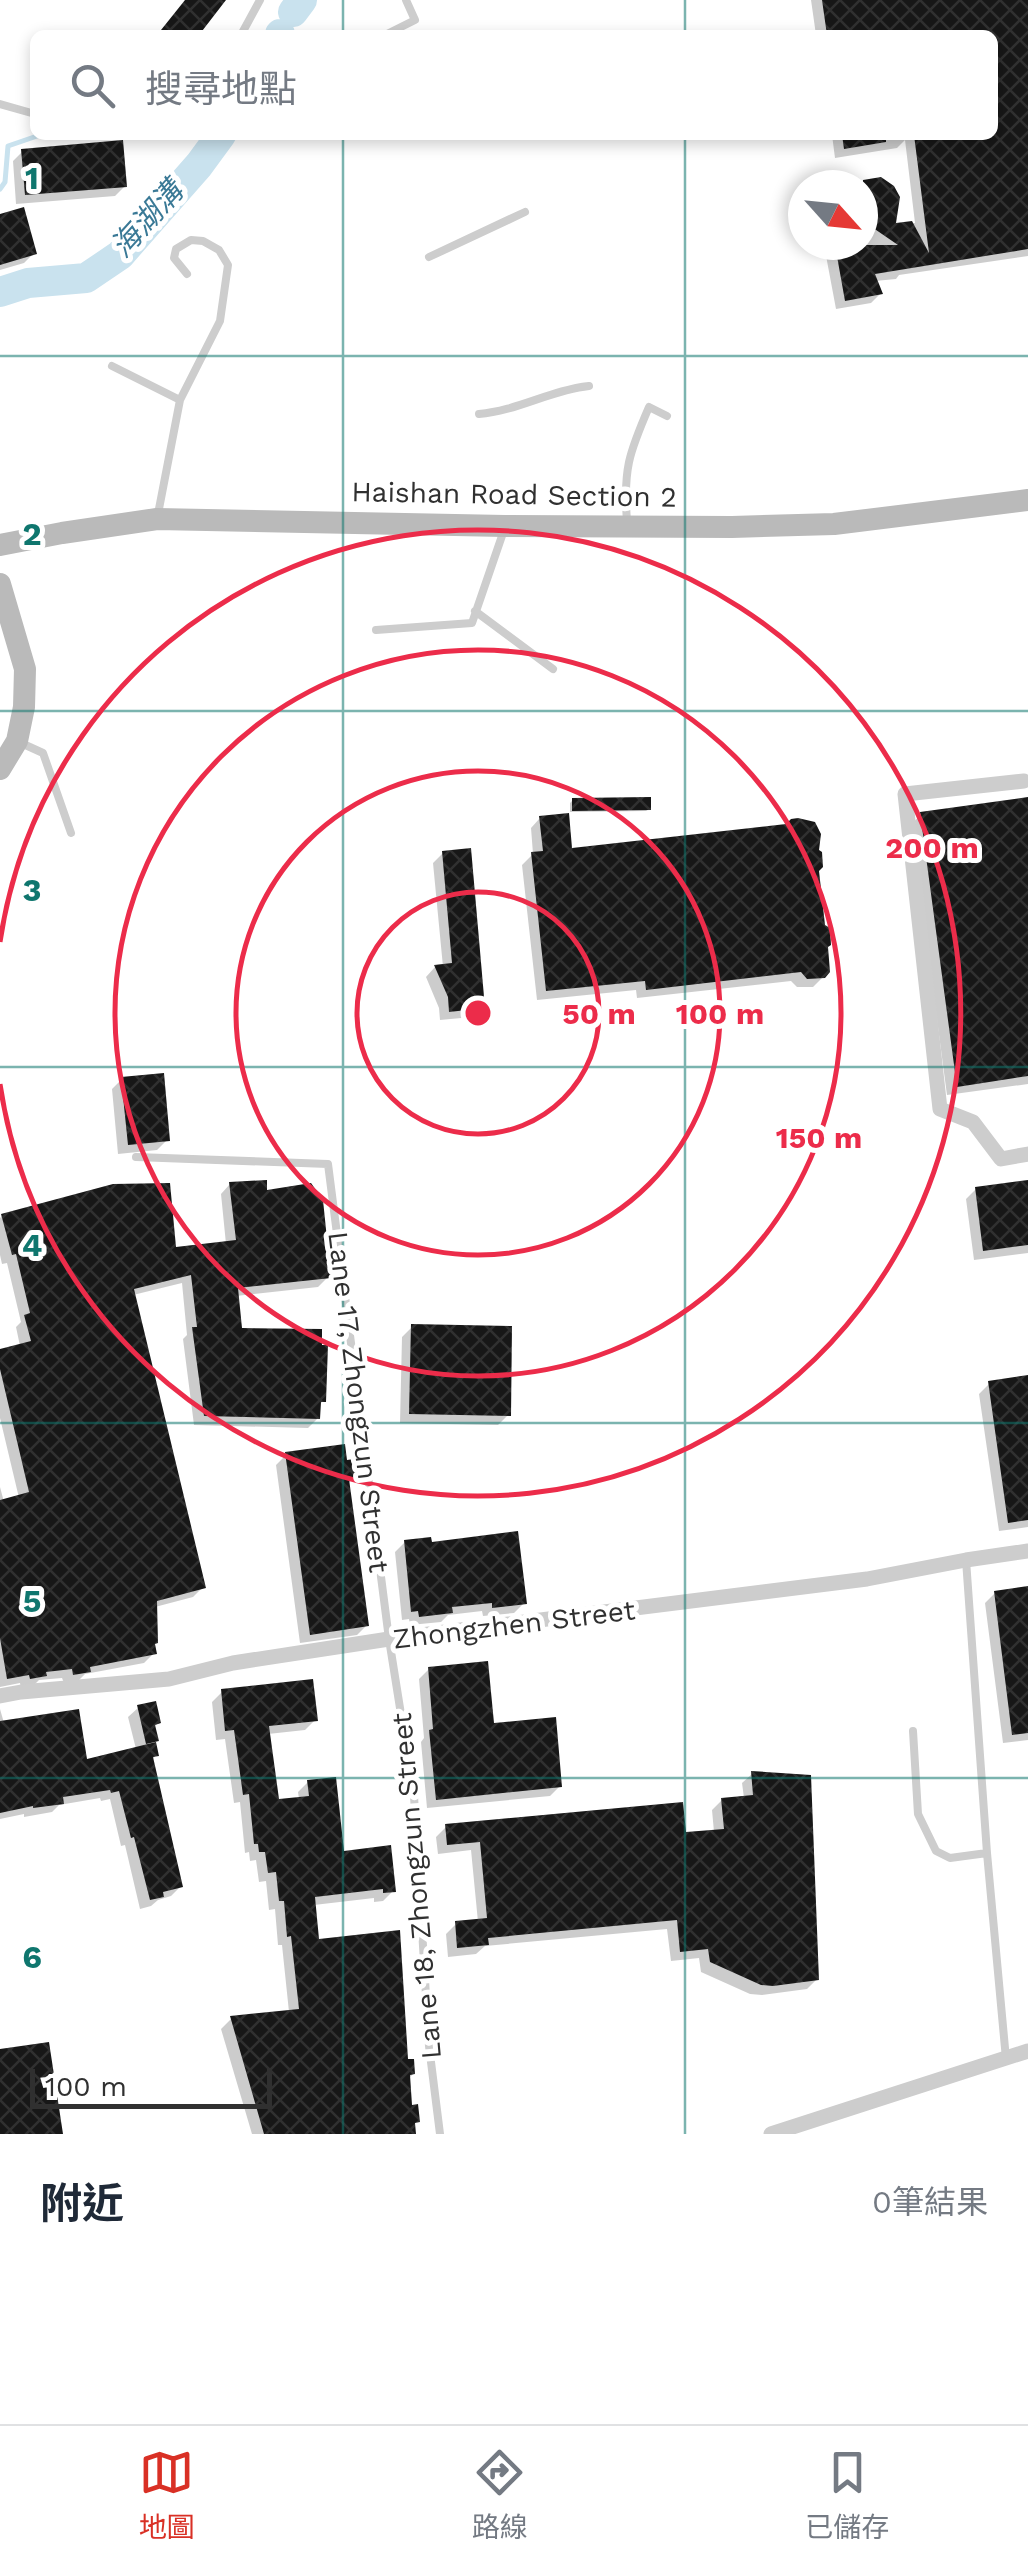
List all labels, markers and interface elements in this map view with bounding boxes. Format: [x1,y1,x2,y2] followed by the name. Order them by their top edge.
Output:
[30,30,998,140] search box
[65,58,120,113] icon: search
[145,67,297,111] text: 搜尋地點
[25,159,39,197] text: 1
[788,170,878,260] north arrow
[104,171,192,264] water label: 海湖溝
[351,475,677,514] street label: Haishan Road Section 2
[22,515,42,553] text: 2
[885,830,979,865] text: 200 m
[23,871,41,909] text: 3
[460,995,496,1031] centre of rings
[562,996,636,1031] text: 50 m
[676,996,764,1031] text: 100 m
[776,1120,862,1155] text: 150 m
[22,1226,42,1264] text: 4
[321,1230,396,1575] street label: Lane 17, Zhongzun Street
[23,1582,41,1620] text: 5
[391,1593,637,1656] street label: Zhongzhen Street
[385,1711,448,2061] street label: Lane 18, Zhongzun Street
[22,1938,42,1976] text: 6
[30,2064,272,2108] scale bar
[45,2070,127,2103] text: 100 m
[40,2179,124,2228] text: 附近
[872,2183,988,2221] text: 0筆結果
[139,2445,195,2545] tab: 地圖
[472,2445,528,2545] tab: 路線
[805,2445,889,2545] tab: 已儲存

